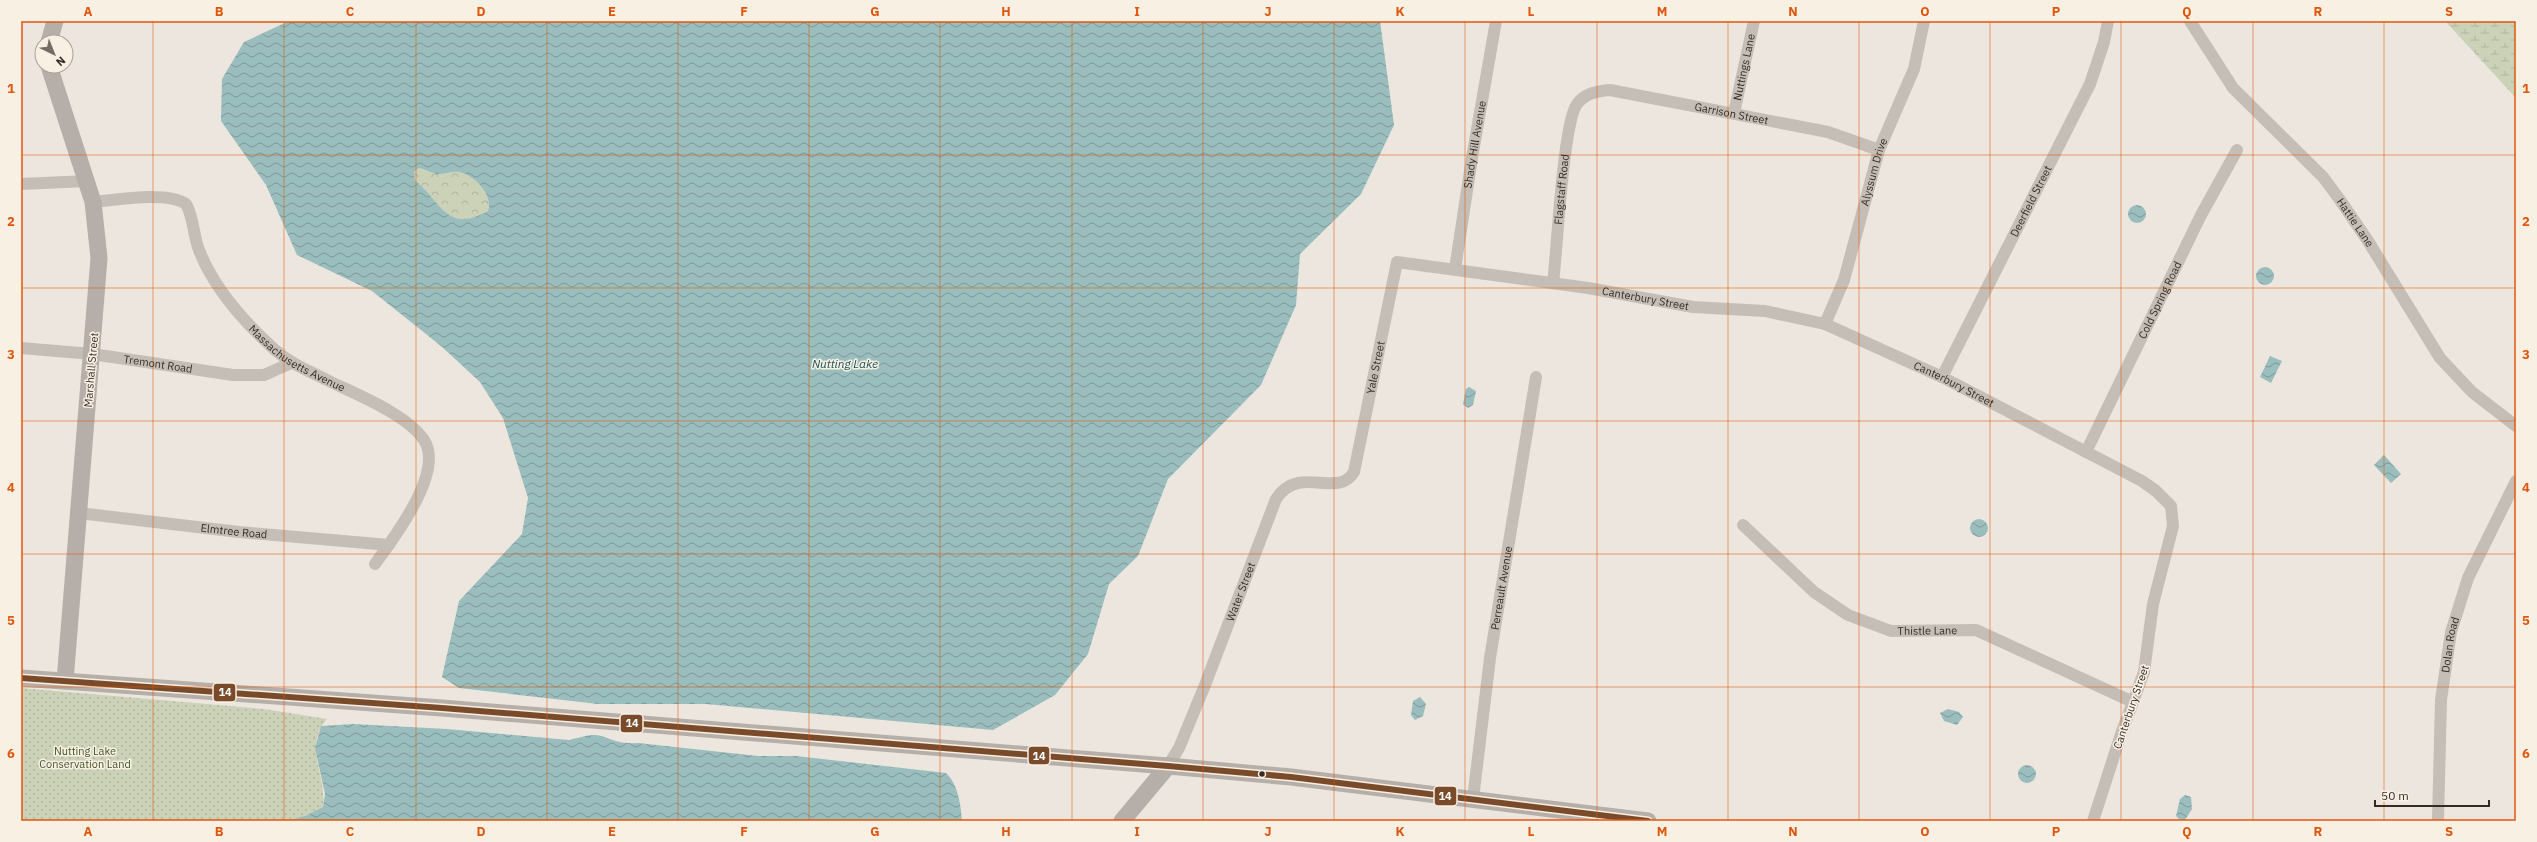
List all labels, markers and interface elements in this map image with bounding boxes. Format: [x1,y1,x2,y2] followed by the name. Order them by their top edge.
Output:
[84,3,93,20] text: A
[215,3,224,20] text: B
[346,3,355,20] text: C
[476,3,486,20] text: D
[608,3,616,20] text: E
[740,3,748,20] text: F
[870,3,880,20] text: G
[1001,3,1011,20] text: H
[1134,3,1140,20] text: I
[1264,3,1272,20] text: J
[1395,3,1405,20] text: K
[1528,3,1535,20] text: L
[1657,3,1667,20] text: M
[1788,3,1798,20] text: N
[1920,3,1930,20] text: O
[2052,3,2061,20] text: P
[2182,3,2192,20] text: Q
[2314,3,2323,20] text: R
[2445,3,2453,20] text: S
[1730,32,1758,102] street label: Nuttings Lane
[34,34,74,74] north arrow
[53,53,69,69] text: N
[7,80,15,97] text: 1
[2522,80,2530,97] text: 1
[1693,99,1770,127] street label: Garrison Street
[1460,100,1489,189] street label: Shady Hill Avenue
[1857,136,1890,207] street label: Alyssum Drive
[1551,153,1572,225] street label: Flagstaff Road
[2007,163,2055,239] street label: Deerfield Street
[2334,195,2377,250] street label: Hattie Lane
[7,213,15,230] text: 2
[2522,213,2530,230] text: 2
[2135,259,2185,341] street label: Cold Spring Road
[1601,284,1690,313] street label: Canterbury Street
[246,322,347,395] street label: Massachusetts Avenue
[81,332,101,408] street label: Marshall Street
[1363,340,1388,395] street label: Yale Street
[7,346,15,363] text: 3
[2522,346,2530,363] text: 3
[123,352,194,376] street label: Tremont Road
[812,356,878,371] water label: Nutting Lake
[1912,358,1997,410] street label: Canterbury Street
[7,479,15,496] text: 4
[2522,479,2530,496] text: 4
[200,520,268,541] street label: Elmtree Road
[1488,545,1515,631] street label: Perreault Avenue
[1223,560,1258,623] street label: Water Street
[7,612,15,629] text: 5
[2522,612,2530,629] text: 5
[2438,615,2462,674] street label: Dolan Road
[1897,623,1957,638] street label: Thistle Lane
[2110,663,2152,751] street label: Canterbury Street
[213,683,236,702] line badge: 14
[218,685,232,699] text: 14
[620,714,643,733] line badge: 14
[625,716,639,730] text: 14
[39,744,131,771] park label: Nutting Lake Conservation Land
[7,745,15,762] text: 6
[2522,745,2530,762] text: 6
[1028,746,1050,765] line badge: 14
[1032,749,1046,763] text: 14
[1257,769,1267,779] unlabelled marker
[2375,782,2489,808] scale bar
[1434,786,1457,806] line badge: 14
[2381,788,2409,803] text: 50 m
[1438,789,1452,803] text: 14
[84,823,93,840] text: A
[215,823,224,840] text: B
[346,823,355,840] text: C
[476,823,486,840] text: D
[608,823,616,840] text: E
[740,823,748,840] text: F
[870,823,880,840] text: G
[1001,823,1011,840] text: H
[1134,823,1140,840] text: I
[1264,823,1272,840] text: J
[1395,823,1405,840] text: K
[1528,823,1535,840] text: L
[1657,823,1667,840] text: M
[1788,823,1798,840] text: N
[1920,823,1930,840] text: O
[2052,823,2061,840] text: P
[2182,823,2192,840] text: Q
[2314,823,2323,840] text: R
[2445,823,2453,840] text: S

